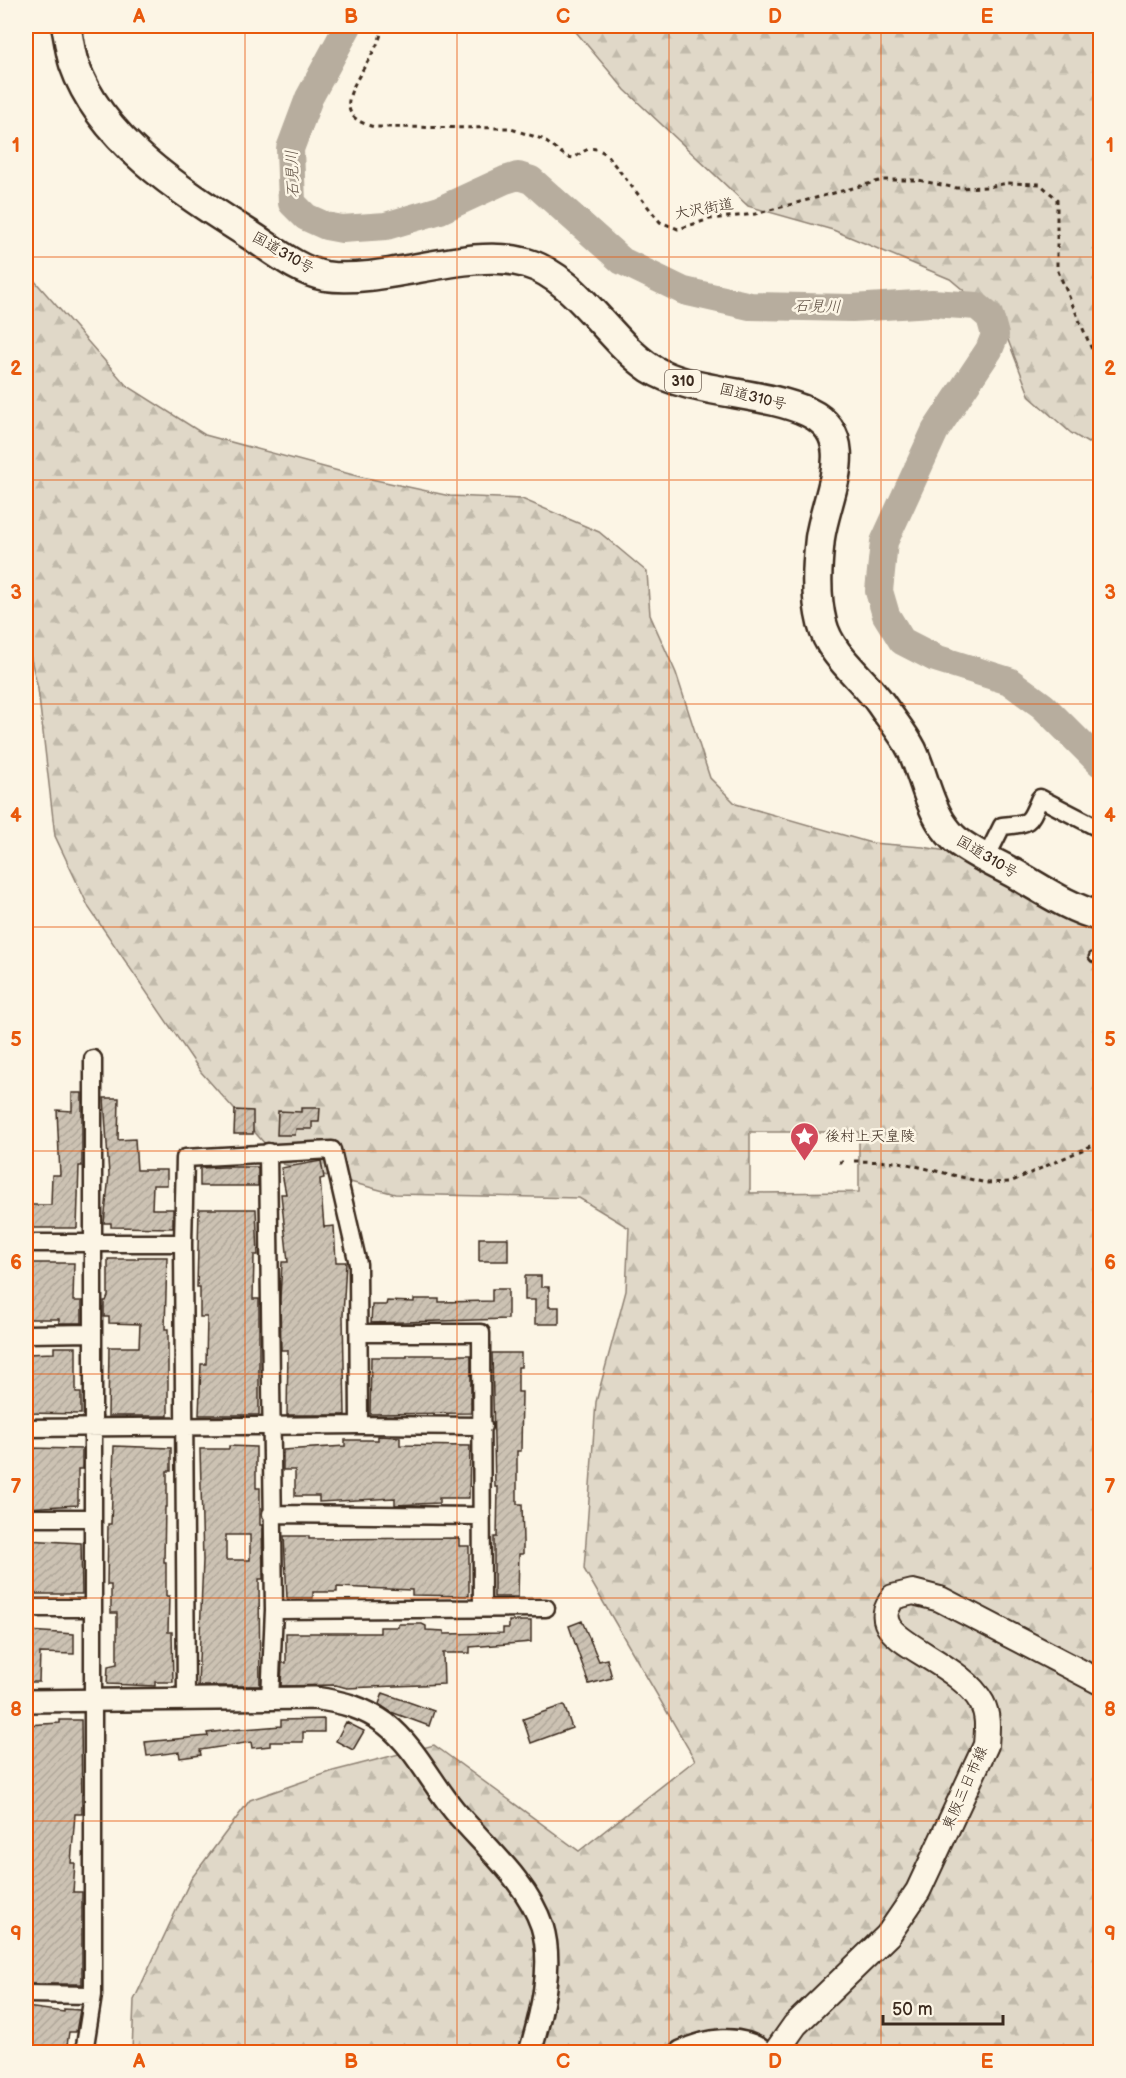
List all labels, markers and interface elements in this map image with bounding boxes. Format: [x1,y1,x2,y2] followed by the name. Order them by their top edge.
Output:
[132,5,146,29] text: A
[344,5,358,29] text: B
[556,5,570,29] text: C
[768,5,782,29] text: D
[981,5,994,29] text: E
[12,134,20,158] text: 1
[1106,134,1114,158] text: 1
[283,150,303,198] water label: 石見川
[673,194,735,224] street label: 大沢街道
[248,228,318,278] street label: 国道310号
[793,297,841,317] water label: 石見川
[10,357,22,381] text: 2
[1104,357,1116,381] text: 2
[665,370,701,392] road number: 310
[717,379,789,415] street label: 国道310号
[10,581,22,605] text: 3
[1104,581,1116,605] text: 3
[10,804,22,828] text: 4
[1104,804,1116,828] text: 4
[953,831,1021,883] street label: 国道310号
[10,1028,22,1052] text: 5
[1104,1028,1116,1052] text: 5
[788,1120,820,1162] place icon: 後村上天皇陵
[825,1127,915,1146] place label: 後村上天皇陵
[10,1251,22,1275] text: 6
[1104,1251,1116,1275] text: 6
[10,1475,22,1499] text: 7
[1104,1475,1116,1499] text: 7
[10,1698,22,1722] text: 8
[1104,1698,1116,1722] text: 8
[938,1743,992,1833] street label: 東阪三日市線
[10,1922,22,1946] text: 9
[1104,1922,1116,1946] text: 9
[883,1988,1003,2026] scale bar
[892,1999,933,2020] text: 50 m
[132,2050,146,2074] text: A
[344,2050,358,2074] text: B
[556,2050,570,2074] text: C
[768,2050,782,2074] text: D
[981,2050,994,2074] text: E

